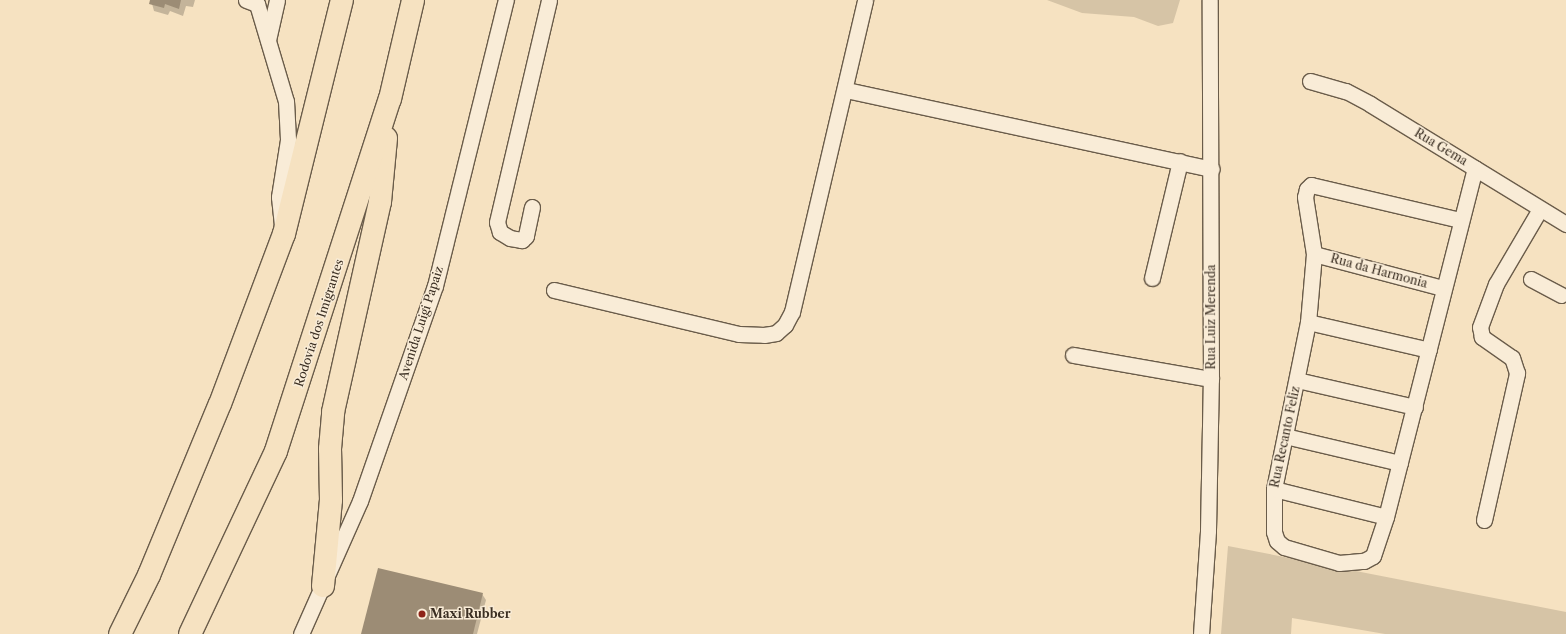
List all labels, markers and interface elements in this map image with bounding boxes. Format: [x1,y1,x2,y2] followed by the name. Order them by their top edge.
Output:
[1412,125,1470,169] street label: Rua Gema
[1329,251,1429,291] street label: Rua da Harmonia
[291,257,347,389] street label: Rodovia dos Imigrantes
[396,264,446,382] street label: Avenida Luigi Papaiz
[1204,264,1218,370] street label: Rua Luiz Merenda
[1267,385,1303,489] street label: Rua Recanto Feliz
[430,607,511,621] place label: Maxi Rubber
[417,609,427,619] marker: Maxi Rubber

